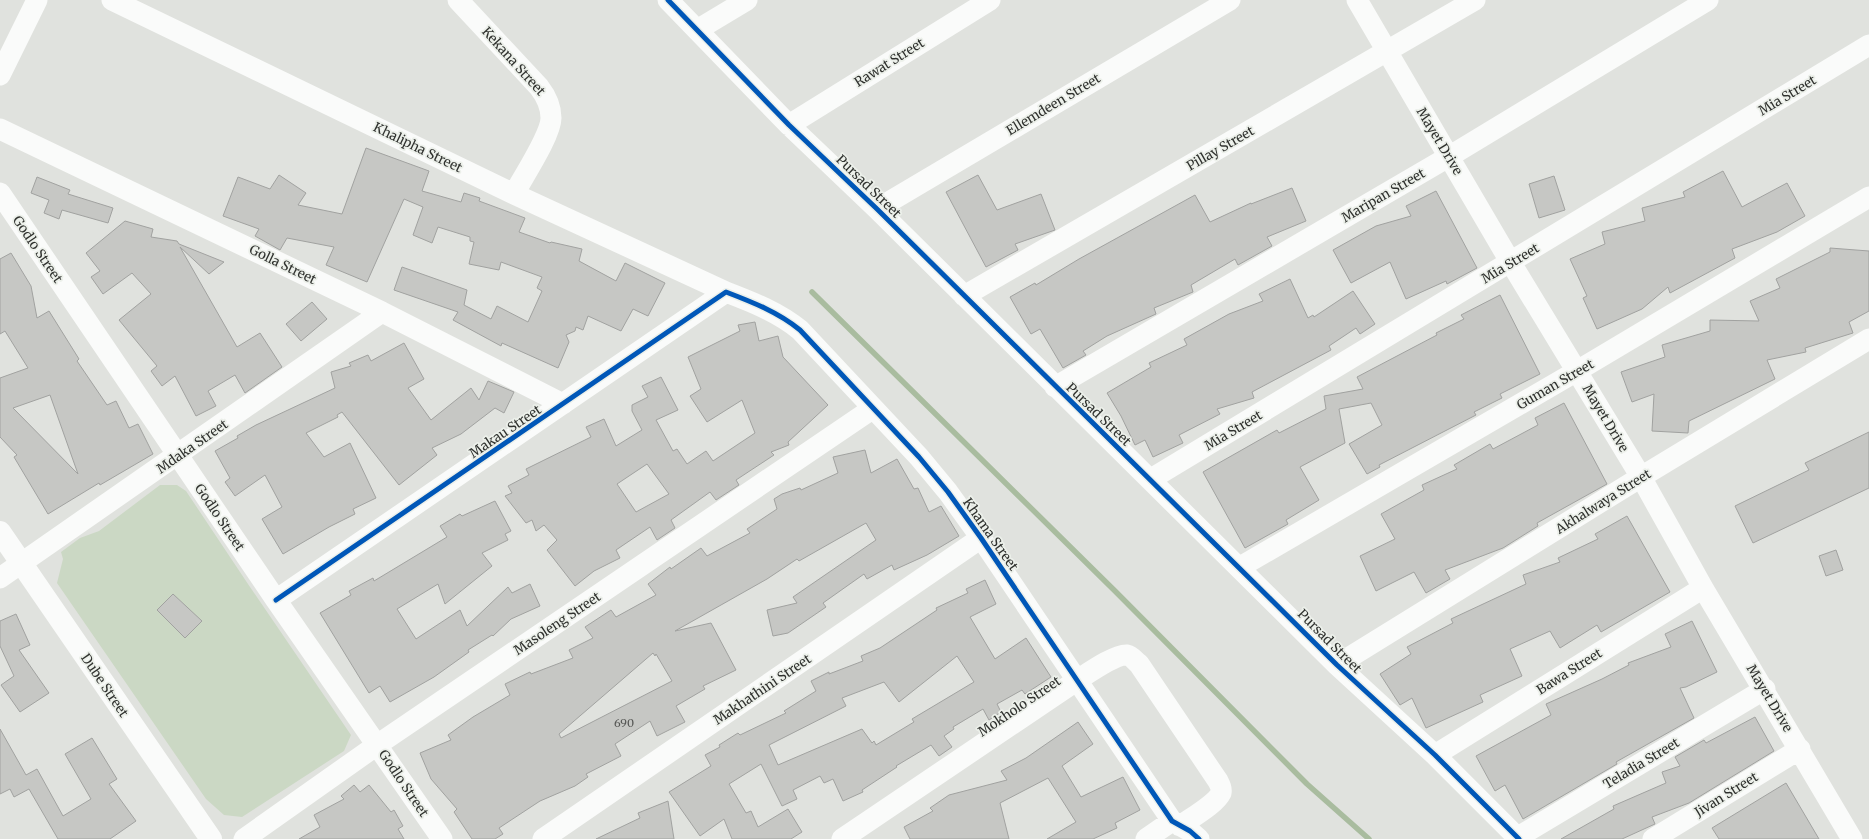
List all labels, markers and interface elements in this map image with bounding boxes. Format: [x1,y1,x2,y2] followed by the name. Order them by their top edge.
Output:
[478,23,549,99] street label: Kekana Street
[851,34,927,91] street label: Rawat Street
[1003,70,1103,139] street label: Ellemdeen Street
[1755,72,1819,119] street label: Mia Street
[1413,104,1466,178] street label: Mayet Drive
[371,119,465,176] street label: Khalipha Street
[1183,122,1257,175] street label: Pillay Street
[833,151,905,222] street label: Pursad Street
[1338,165,1428,226] street label: Maripan Street
[9,212,66,286] street label: Godlo Street
[1478,240,1542,287] street label: Mia Street
[246,241,319,288] street label: Golla Street
[1514,356,1597,413] street label: Guman Street
[1063,379,1135,450] street label: Pursad Street
[1579,381,1632,455] street label: Mayet Drive
[466,401,545,462] street label: Makau Street
[1201,407,1265,454] street label: Mia Street
[153,416,231,477] street label: Mdaka Street
[1552,465,1654,538] street label: Akhalwaya Street
[191,480,248,554] street label: Godlo Street
[959,495,1022,574] street label: Khama Street
[511,588,604,659] street label: Masoleng Street
[1294,606,1365,677] street label: Pursad Street
[1533,645,1605,698] street label: Bawa Street
[77,650,132,720] street label: Dube Street
[710,650,814,728] street label: Makhathini Street
[1743,661,1796,735] street label: Mayet Drive
[975,672,1064,740] street label: Mokholo Street
[614,716,634,730] house number: 690
[1600,734,1682,793] street label: Teladia Street
[375,746,432,820] street label: Godlo Street
[1691,768,1761,821] street label: Jivan Street

